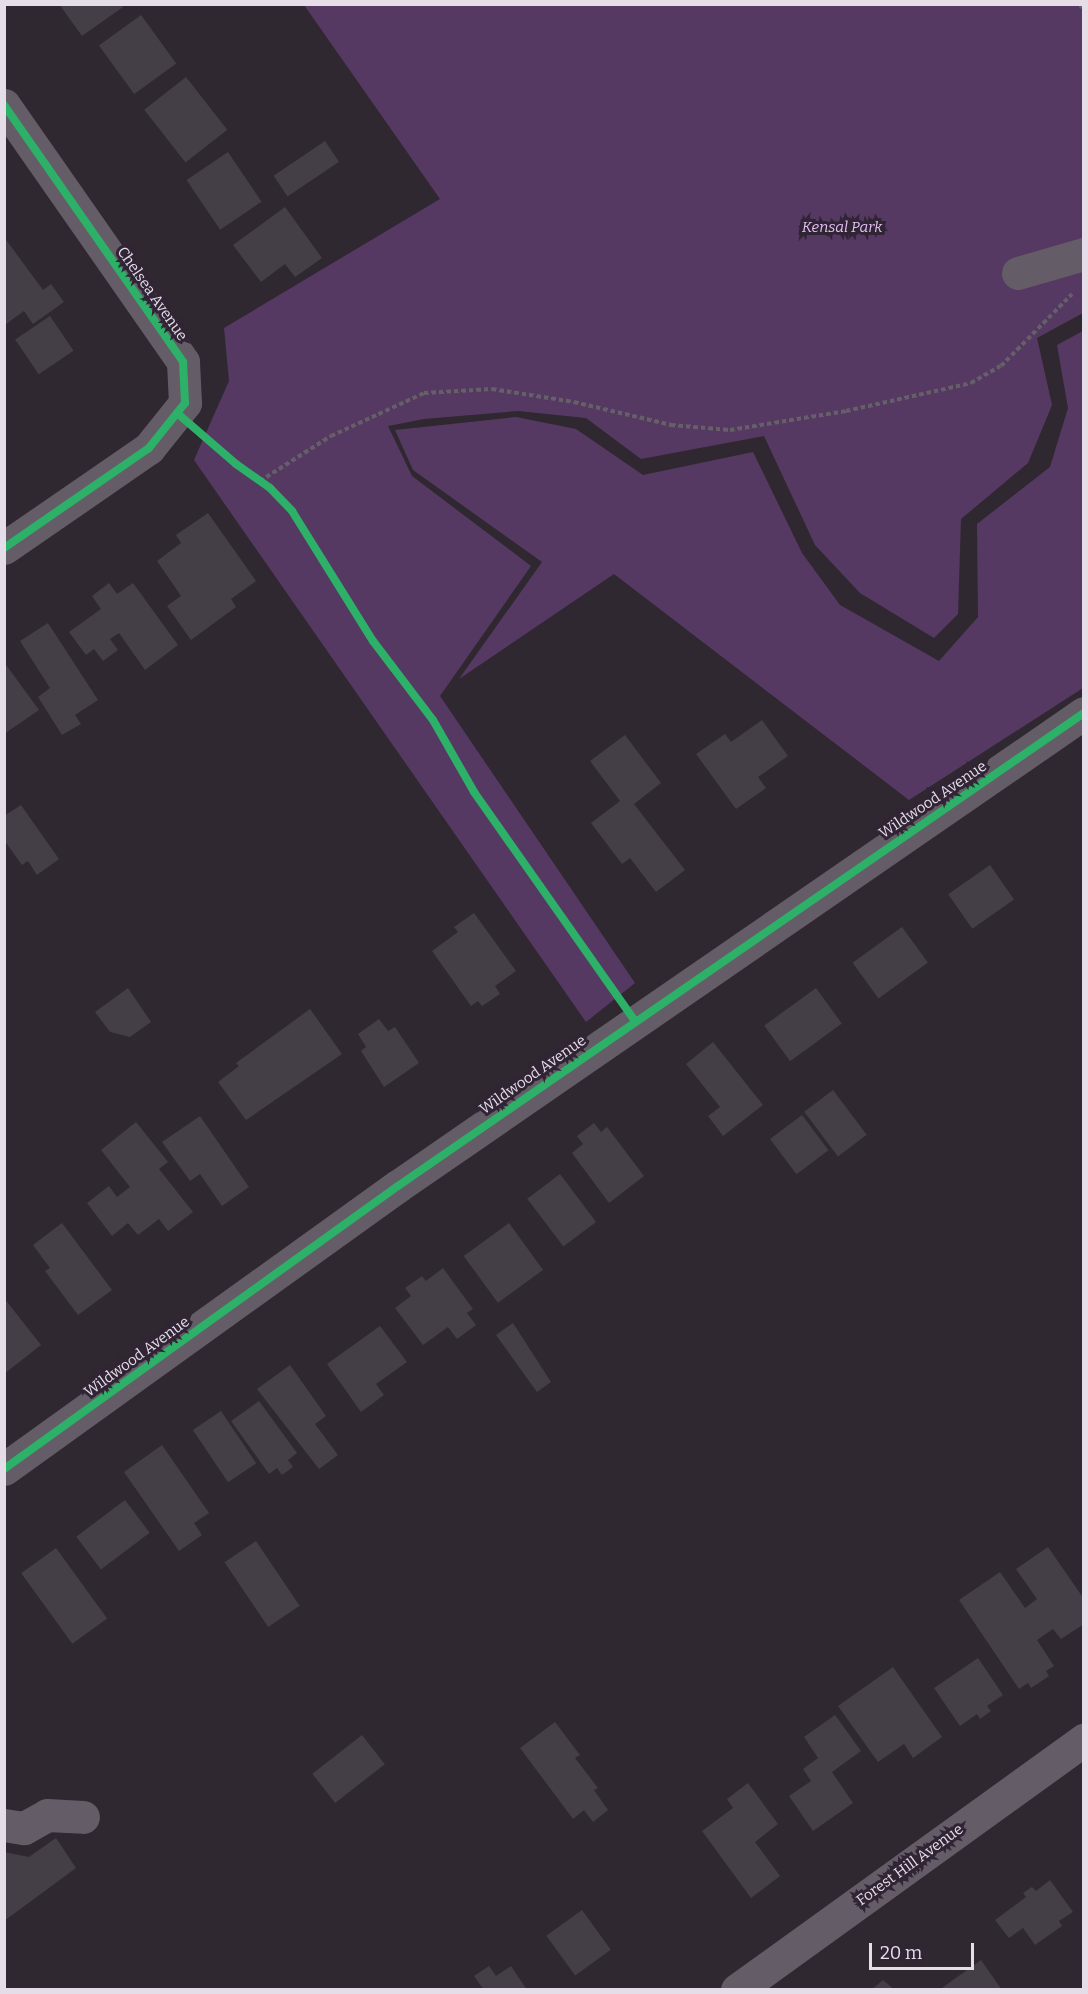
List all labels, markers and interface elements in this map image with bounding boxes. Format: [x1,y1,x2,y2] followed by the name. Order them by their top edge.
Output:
[802,219,882,237] park label: Kensal Park
[113,244,191,344] street label: Chelsea Avenue
[876,757,990,843] street label: Wildwood Avenue
[476,1032,590,1118] street label: Wildwood Avenue
[81,1313,193,1401] street label: Wildwood Avenue
[853,1820,967,1910] street label: Forest Hill Avenue
[872,1931,977,1969] scale bar
[880,1942,922,1964] text: 20 m

